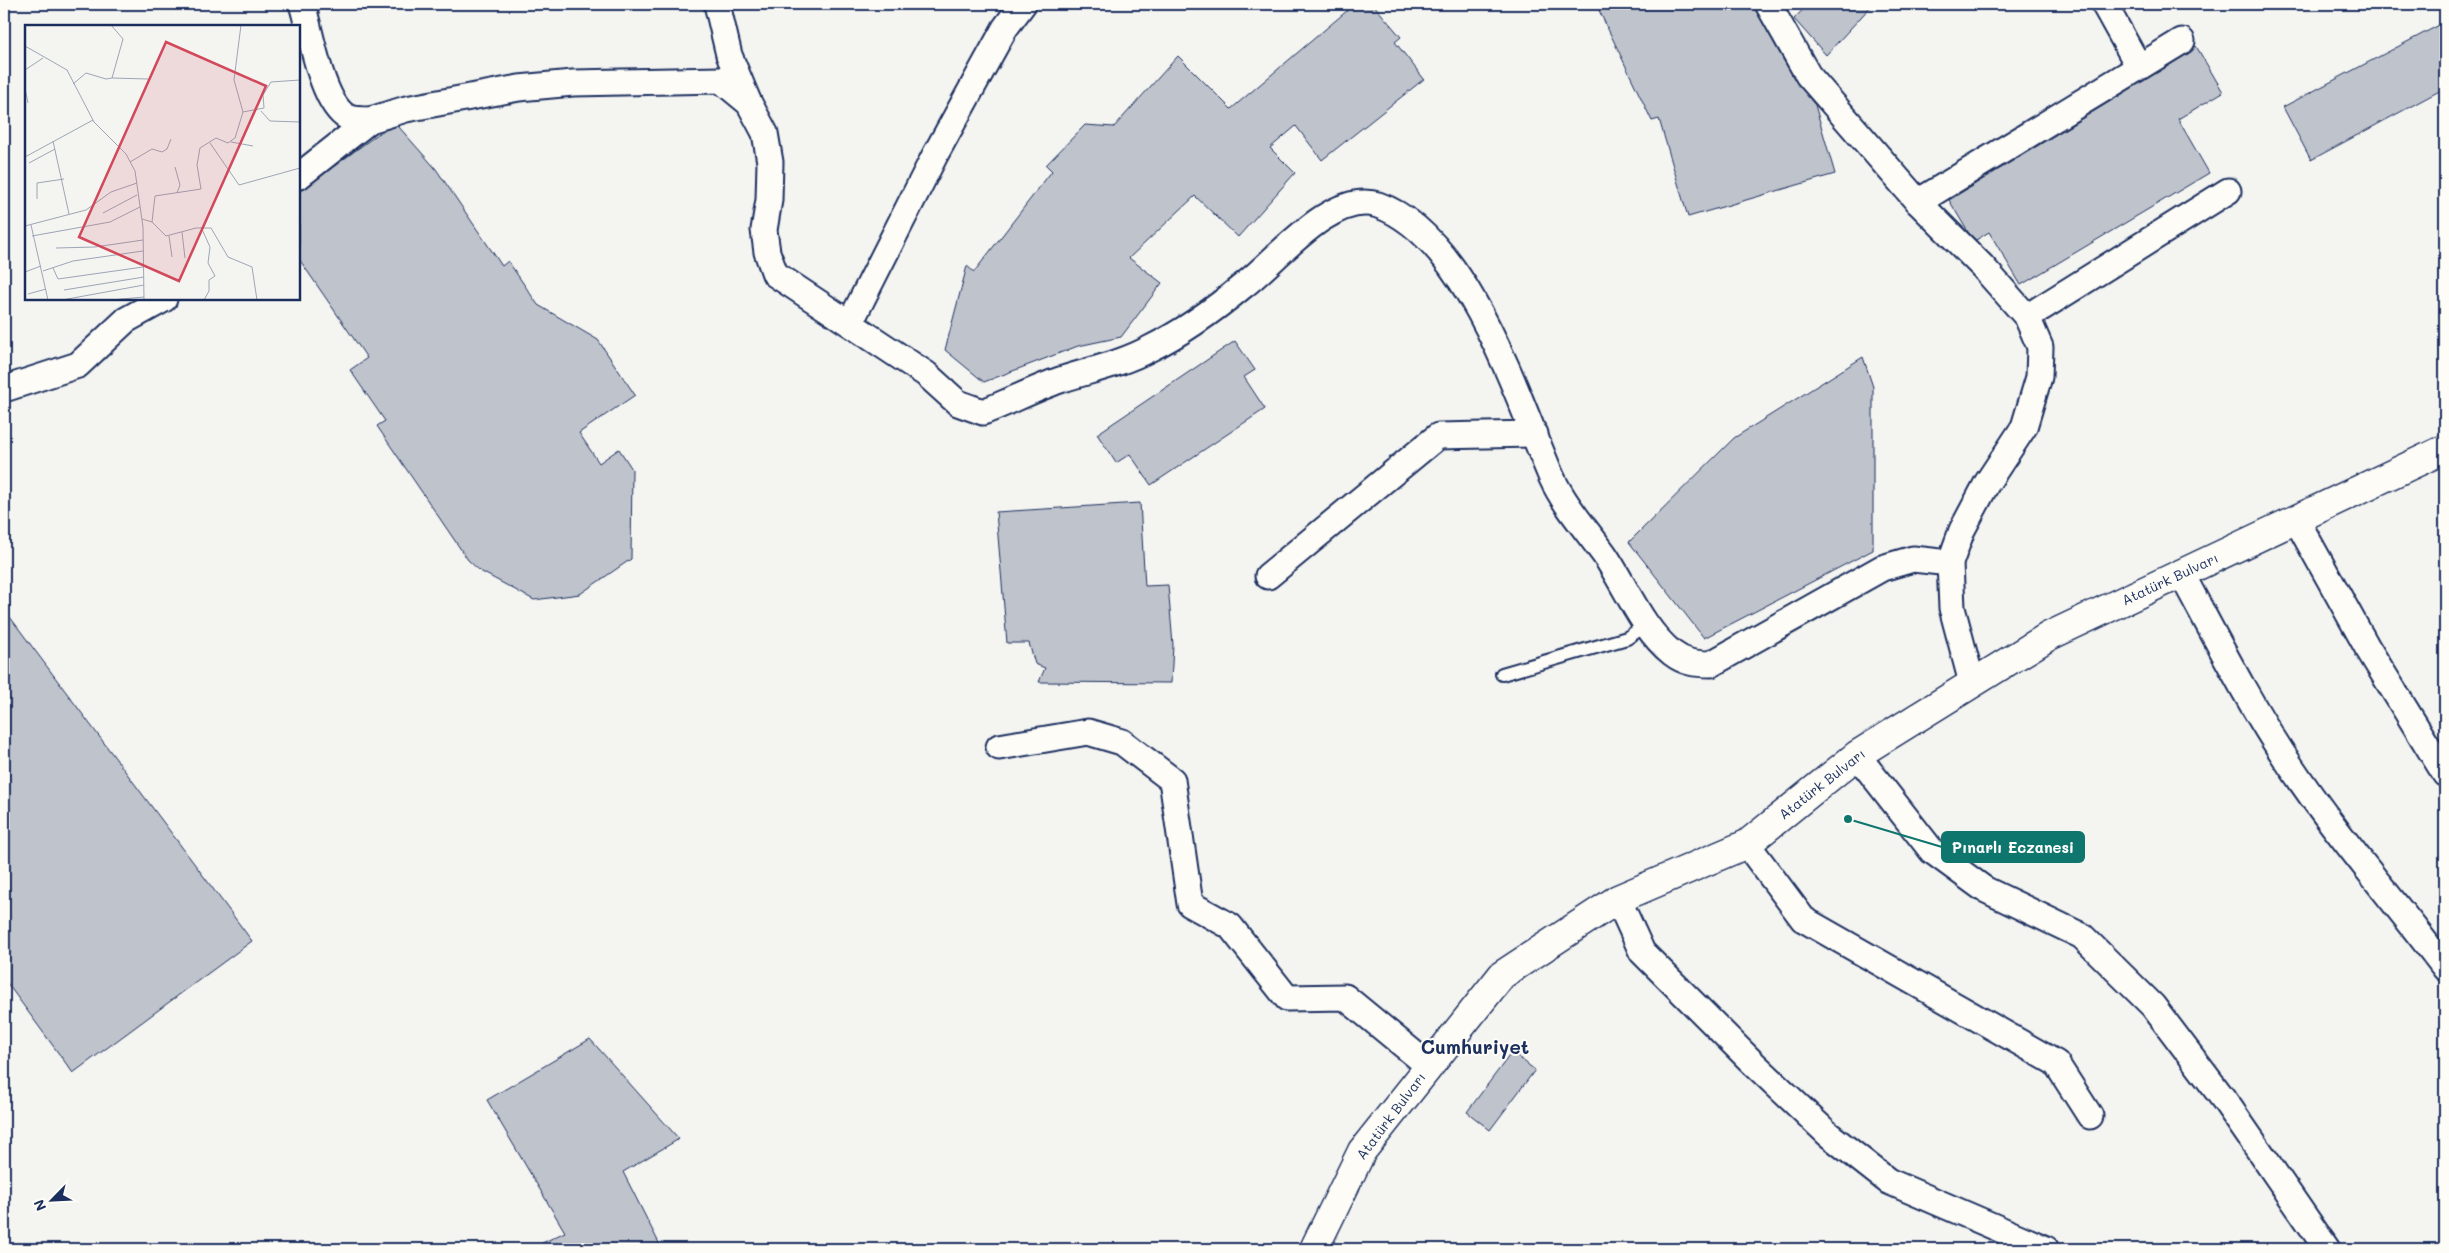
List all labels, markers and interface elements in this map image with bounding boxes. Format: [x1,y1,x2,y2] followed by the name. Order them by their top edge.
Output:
[25,25,300,300] inset map
[2118,548,2221,609] street label: Atatürk Bulvarı
[1775,744,1869,823] street label: Atatürk Bulvarı
[1942,832,2084,862] callout: Pınarlı Eczanesi
[1952,837,2074,857] text: Pınarlı Eczanesi
[1421,1034,1529,1059] district label: Cumhuriyet
[1351,1068,1430,1163] street label: Atatürk Bulvarı
[28,1176,78,1226] north arrow
[29,1197,51,1214] text: N

